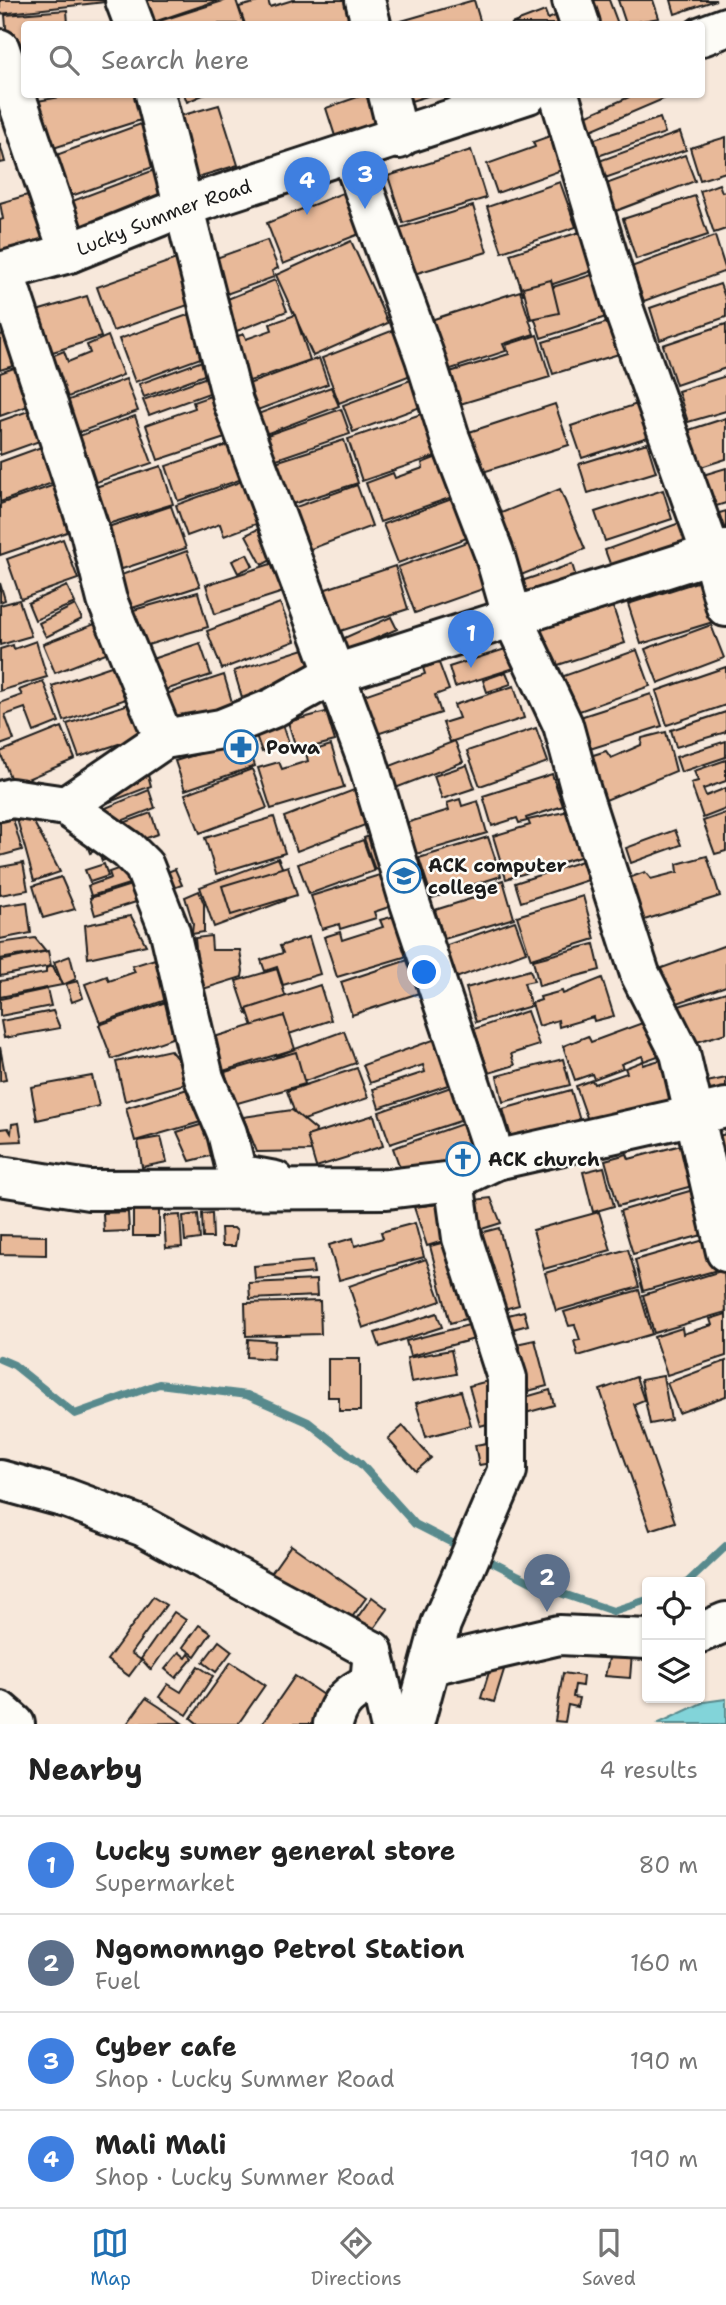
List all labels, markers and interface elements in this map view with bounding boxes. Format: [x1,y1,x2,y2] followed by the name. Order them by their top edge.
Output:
[21,21,705,98] search box
[45,41,83,79] icon: search
[101,42,250,77] text: Search here
[342,151,388,209] pin: 3
[284,157,330,215] pin: 4
[73,174,255,262] street label: Lucky Summer Road
[448,610,494,668] pin: 1
[222,728,260,766] pharmacy icon: Powa
[266,735,320,760] place label: Powa
[428,853,567,900] place label: ACK computer college
[385,857,423,895] school or university icon: ACK computer college
[407,955,441,989] your location
[444,1140,482,1178] church icon: ACK church
[488,1147,600,1172] place label: ACK church
[524,1554,570,1612] pin: 2
[642,1577,705,1703] map controls
[642,1577,705,1640] button: locate
[642,1640,705,1703] button: layers
[28,1749,143,1790] text: Nearby
[599,1755,698,1785] text: 4 results
[95,1833,455,1868] text: Lucky sumer general store
[46,1850,56,1880] text: 1
[639,1850,698,1880] text: 80 m
[95,1868,235,1898] text: Supermarket
[95,1931,464,1966] text: Ngomomngo Petrol Station
[43,1948,59,1978] text: 2
[630,1948,698,1978] text: 160 m
[95,1966,140,1996] text: Fuel
[95,2029,237,2064] text: Cyber cafe
[43,2046,59,2076] text: 3
[630,2046,698,2076] text: 190 m
[95,2064,394,2094] text: Shop · Lucky Summer Road
[95,2127,226,2162] text: Mali Mali
[43,2144,59,2174] text: 4
[630,2144,698,2174] text: 190 m
[95,2162,394,2192] text: Shop · Lucky Summer Road
[90,2224,131,2291] tab: Map
[311,2224,402,2291] tab: Directions
[582,2224,636,2291] tab: Saved

